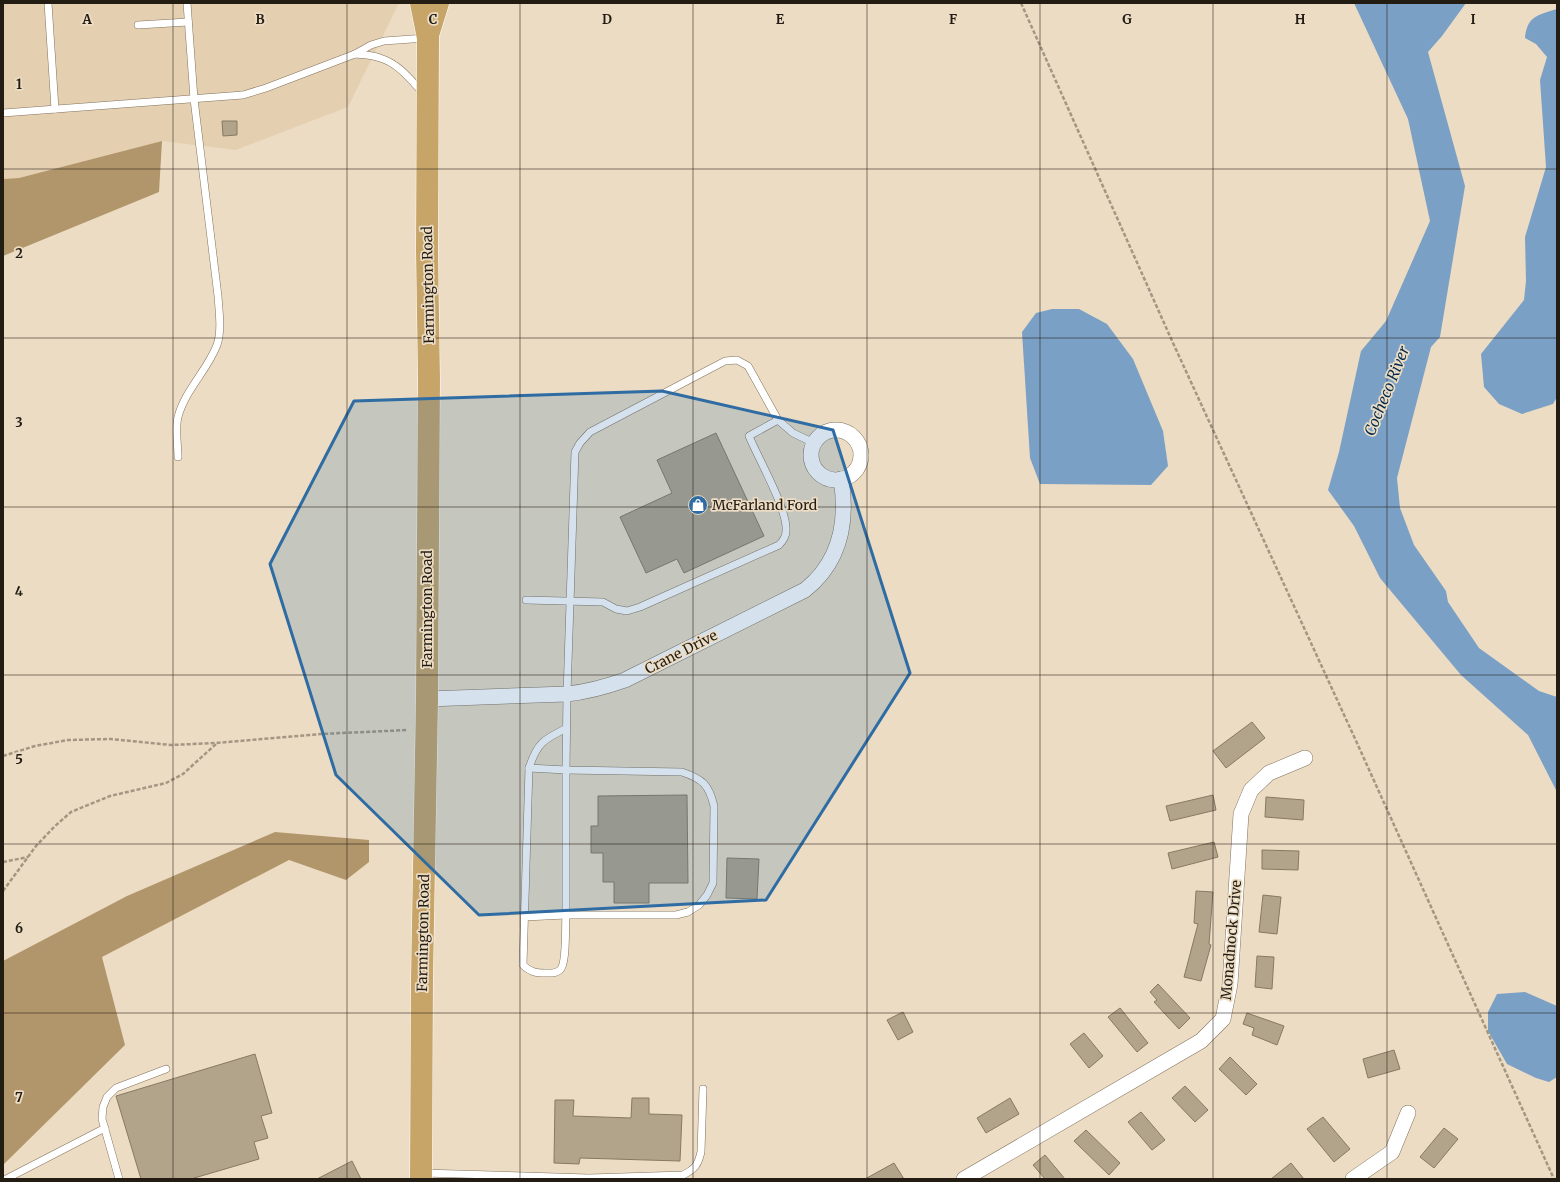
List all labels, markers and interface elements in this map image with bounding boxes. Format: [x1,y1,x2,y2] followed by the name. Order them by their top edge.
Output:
[81,11,92,28] text: A
[255,11,265,28] text: B
[429,11,438,28] text: C
[602,11,612,28] text: D
[776,11,785,28] text: E
[949,11,957,28] text: F
[1122,11,1132,28] text: G
[1295,11,1306,28] text: H
[1470,11,1476,28] text: I
[16,76,22,93] text: 1
[418,225,438,344] street label: Farmington Road
[15,245,23,262] text: 2
[1360,342,1413,438] water label: Cocheco River
[15,414,23,431] text: 3
[687,494,709,516] shop icon: McFarland Ford
[712,496,818,514] place label: McFarland Ford
[418,550,436,668] street label: Farmington Road
[15,583,24,600] text: 4
[642,626,720,678] street label: Crane Drive
[15,751,23,768] text: 5
[413,873,433,992] street label: Farmington Road
[1217,879,1245,1001] street label: Monadnock Drive
[15,920,23,937] text: 6
[15,1089,23,1106] text: 7

